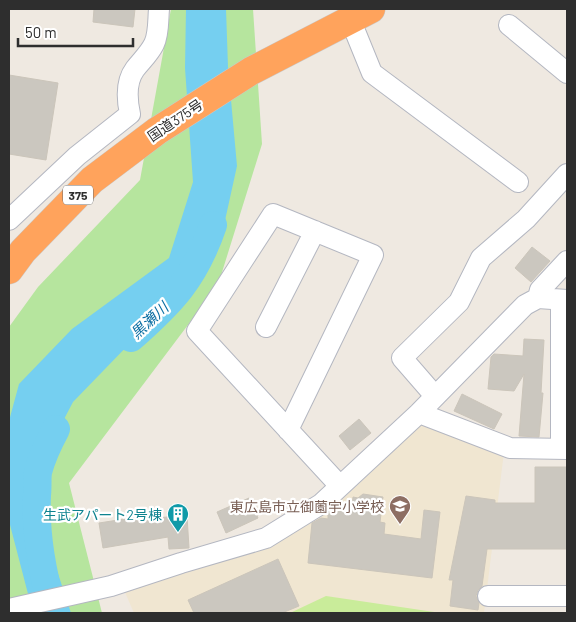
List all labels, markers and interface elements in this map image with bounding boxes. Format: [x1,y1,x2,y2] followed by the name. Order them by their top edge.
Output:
[18,15,132,47] scale bar
[25,23,57,41] text: 50 m
[144,95,206,145] street label: 国道375号
[63,186,93,204] road number: 375
[126,297,173,342] water label: 黒瀬川
[388,494,412,525] school or university icon: 東広島市立御薗宇小学校
[230,498,384,515] place label: 東広島市立御薗宇小学校
[166,502,190,533] building icon: 生武アパート2号棟
[43,506,162,523] place label: 生武アパート2号棟

